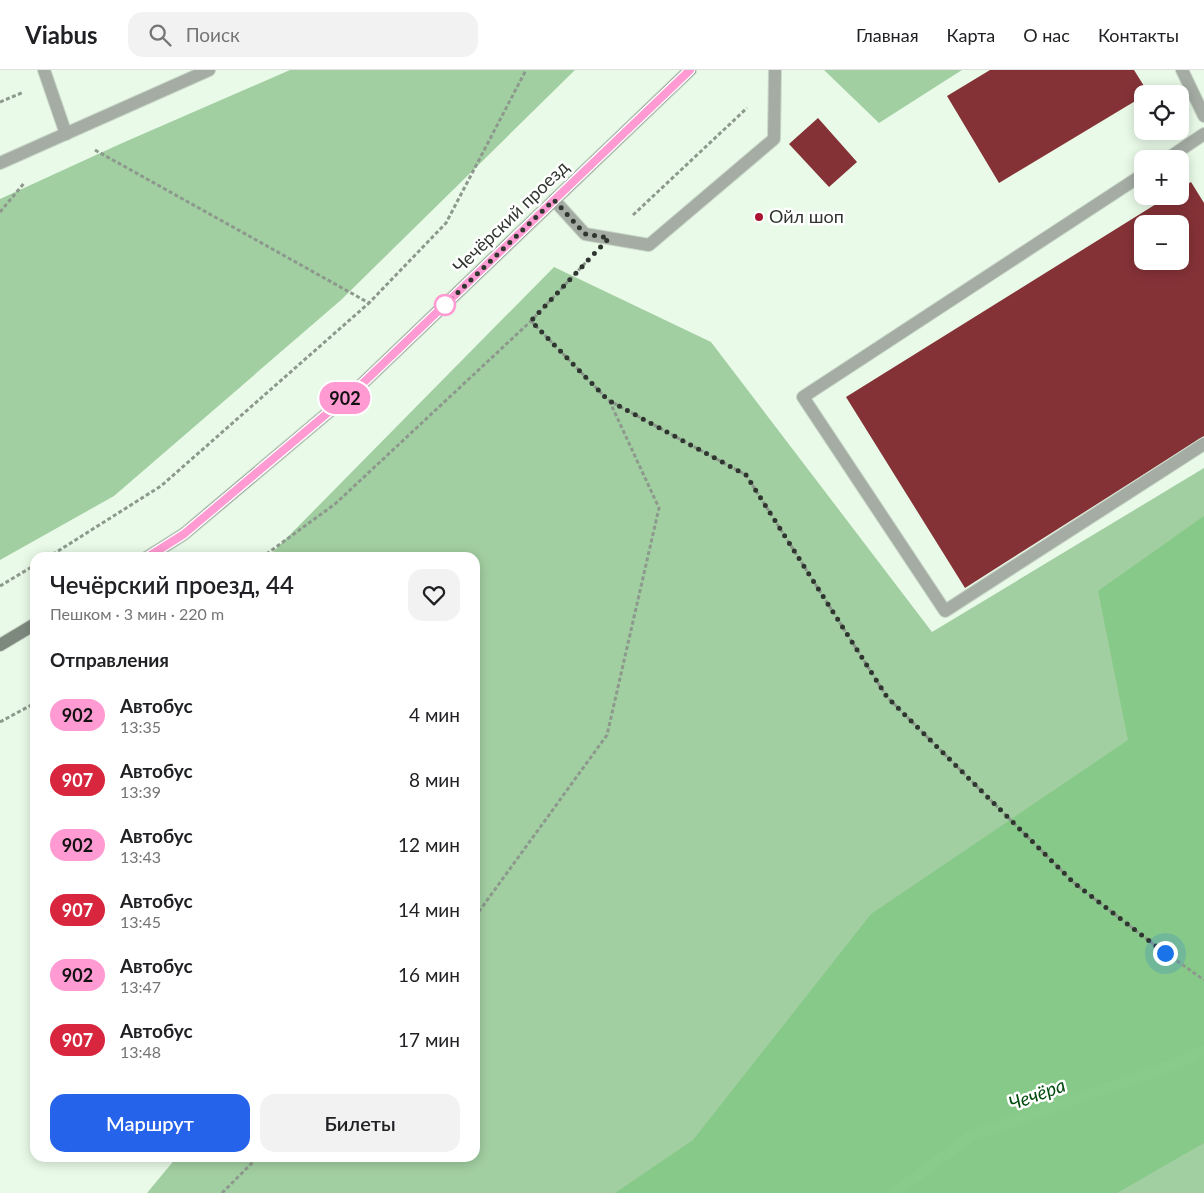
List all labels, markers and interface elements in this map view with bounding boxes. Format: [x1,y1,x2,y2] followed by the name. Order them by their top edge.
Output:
[128,12,478,57] search box
[25,20,98,49] text: Viabus
[146,21,174,49] icon: search
[186,23,240,46] text: Поиск
[856,24,919,46] text: Главная
[947,24,995,46] text: Карта
[1023,24,1070,46] text: О нас
[1098,24,1179,46] text: Контакты
[1134,85,1189,270] map controls
[1134,85,1189,140] button: locate
[1134,150,1189,205] button: +
[448,155,573,277] street label: Чечёрский проезд
[769,205,844,227] place label: Ойл шоп
[753,211,765,223] marker: Ойл шоп
[1134,215,1189,270] button: −
[434,294,456,316] unlabelled marker
[316,382,374,414] line badge: 902
[329,387,361,409] text: 902
[408,569,460,621] button: heart
[50,570,294,599] text: Чечёрский проезд, 44
[50,604,224,623] text: Пешком · 3 мин · 220 m
[50,648,169,671] text: Отправления
[120,694,193,717] text: Автобус
[409,703,460,726] text: 4 мин
[62,704,93,726] text: 902
[120,717,161,736] text: 13:35
[120,759,193,782] text: Автобус
[409,768,460,791] text: 8 мин
[62,769,93,791] text: 907
[120,782,161,801] text: 13:39
[120,824,193,847] text: Автобус
[398,833,460,856] text: 12 мин
[62,834,93,856] text: 902
[120,847,161,866] text: 13:43
[120,889,193,912] text: Автобус
[398,898,460,921] text: 14 мин
[62,899,93,921] text: 907
[120,912,161,931] text: 13:45
[1153,941,1178,966] your location
[120,954,193,977] text: Автобус
[398,963,460,986] text: 16 мин
[62,964,93,986] text: 902
[120,977,161,996] text: 13:47
[120,1019,193,1042] text: Автобус
[398,1028,460,1051] text: 17 мин
[62,1029,93,1051] text: 907
[120,1042,161,1061] text: 13:48
[1005,1073,1068,1114] water label: Чечёра
[50,1094,250,1152] button: Маршрут
[260,1094,460,1152] button: Билеты

